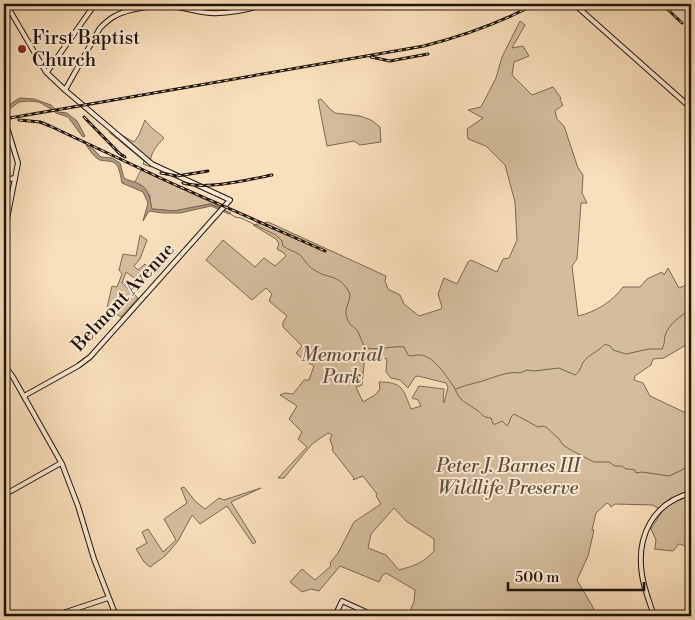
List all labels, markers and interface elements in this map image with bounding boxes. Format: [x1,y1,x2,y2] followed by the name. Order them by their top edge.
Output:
[32,26,140,72] place label: First Baptist Church
[16,43,28,55] marker: First Baptist Church
[66,237,180,357] street label: Belmont Avenue
[301,343,383,389] park label: Memorial Park
[435,454,582,500] park label: Peter J. Barnes III Wildlife Preserve
[508,560,644,592] scale bar
[515,568,559,587] text: 500 m

